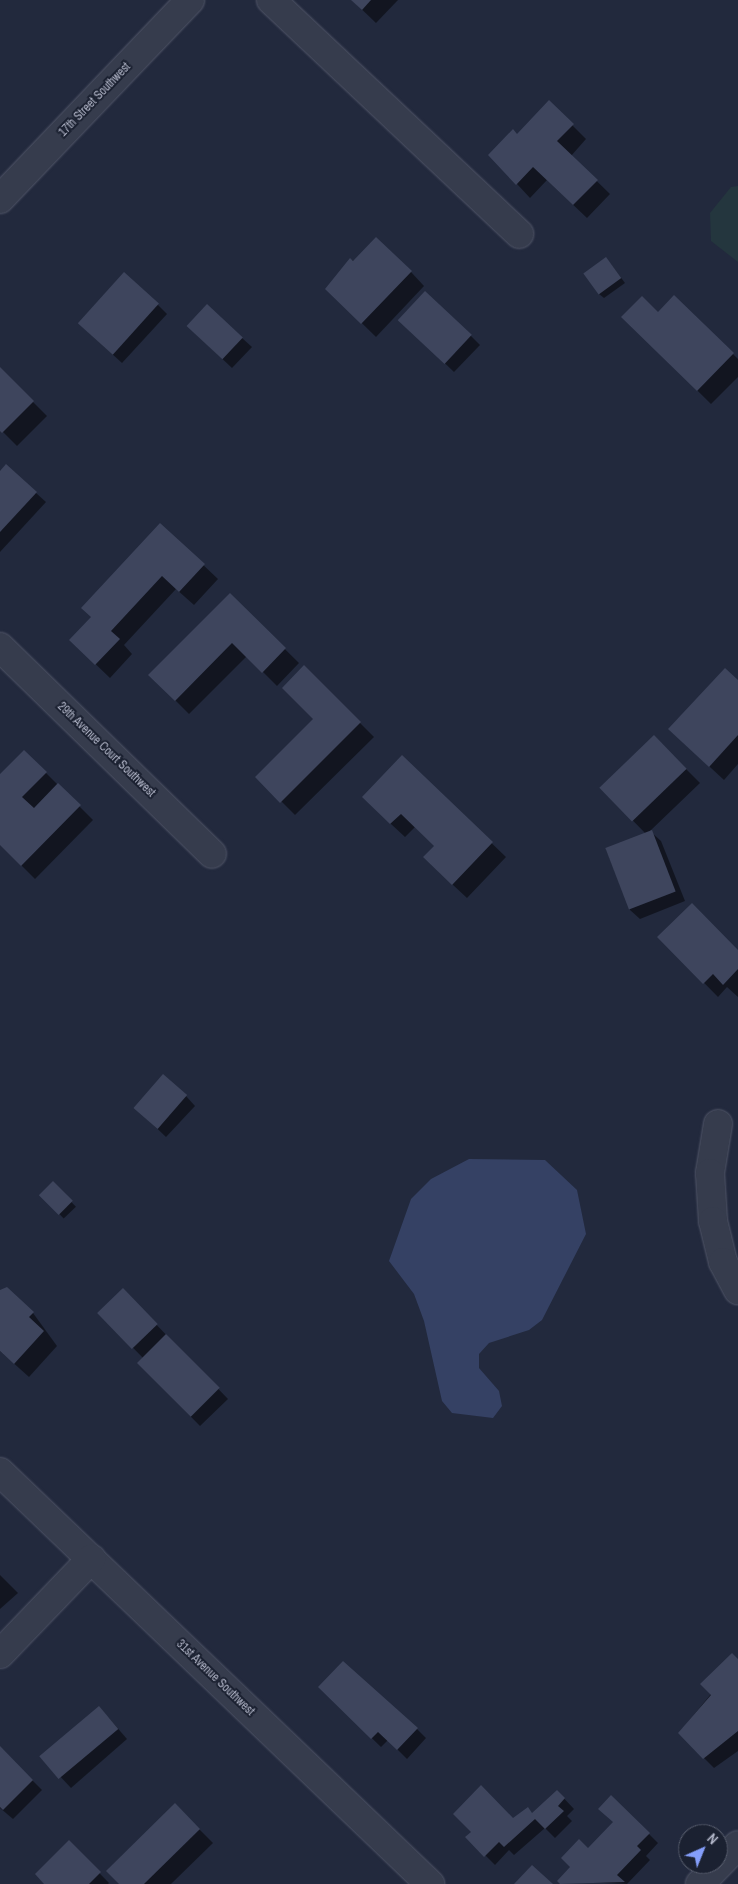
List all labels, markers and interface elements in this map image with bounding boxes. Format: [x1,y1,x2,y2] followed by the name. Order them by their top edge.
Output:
[56,60,134,140] street label: 17th Street Southwest
[54,699,158,801] street label: 29th Avenue Court Southwest
[173,1637,257,1719] street label: 31st Avenue Southwest
[678,1824,728,1874] north arrow
[703,1830,722,1848] text: N

